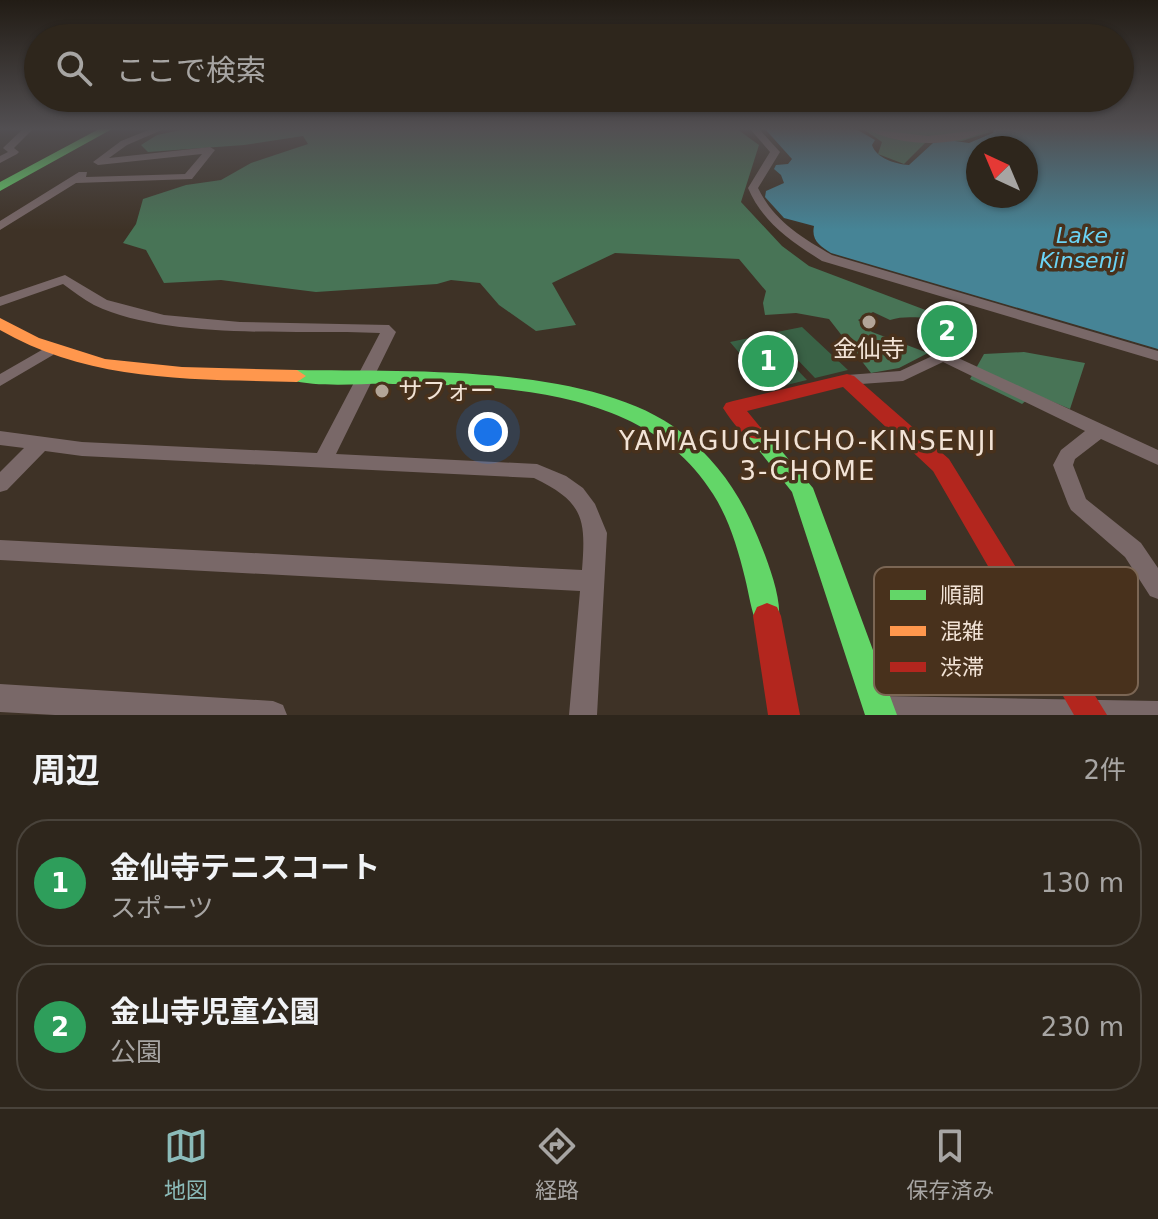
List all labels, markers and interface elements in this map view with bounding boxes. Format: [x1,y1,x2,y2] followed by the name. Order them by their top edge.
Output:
[24,24,1134,112] search box
[52,46,96,90] icon: search
[116,53,266,88] text: ここで検索
[966,136,1038,208] north arrow
[1039,223,1125,273] water label: Lake Kinsenji
[921,301,973,361] pin: 2
[860,313,878,331] marker: 金仙寺
[742,331,794,391] pin: 1
[833,335,905,363] place label: 金仙寺
[398,377,494,405] place label: サフォー
[373,382,391,400] marker: サフォー
[468,412,508,452] your location
[618,426,997,486] district label: YAMAGUCHICHO-KINSENJI 3-CHOME
[874,567,1138,695] legend
[940,583,984,608] text: 順調
[940,619,984,644] text: 混雑
[940,655,984,680] text: 渋滞
[32,750,100,790] text: 周辺
[1083,755,1126,785] text: 2件
[110,850,380,885] text: 金仙寺テニスコート
[51,868,69,898] text: 1
[1041,868,1124,898] text: 130 m
[110,893,213,923] text: スポーツ
[110,994,320,1029] text: 金山寺児童公園
[51,1012,69,1042] text: 2
[1041,1012,1124,1042] text: 230 m
[110,1037,162,1067] text: 公園
[164,1124,208,1204] tab: 地図
[535,1124,579,1204] tab: 経路
[906,1124,994,1204] tab: 保存済み

